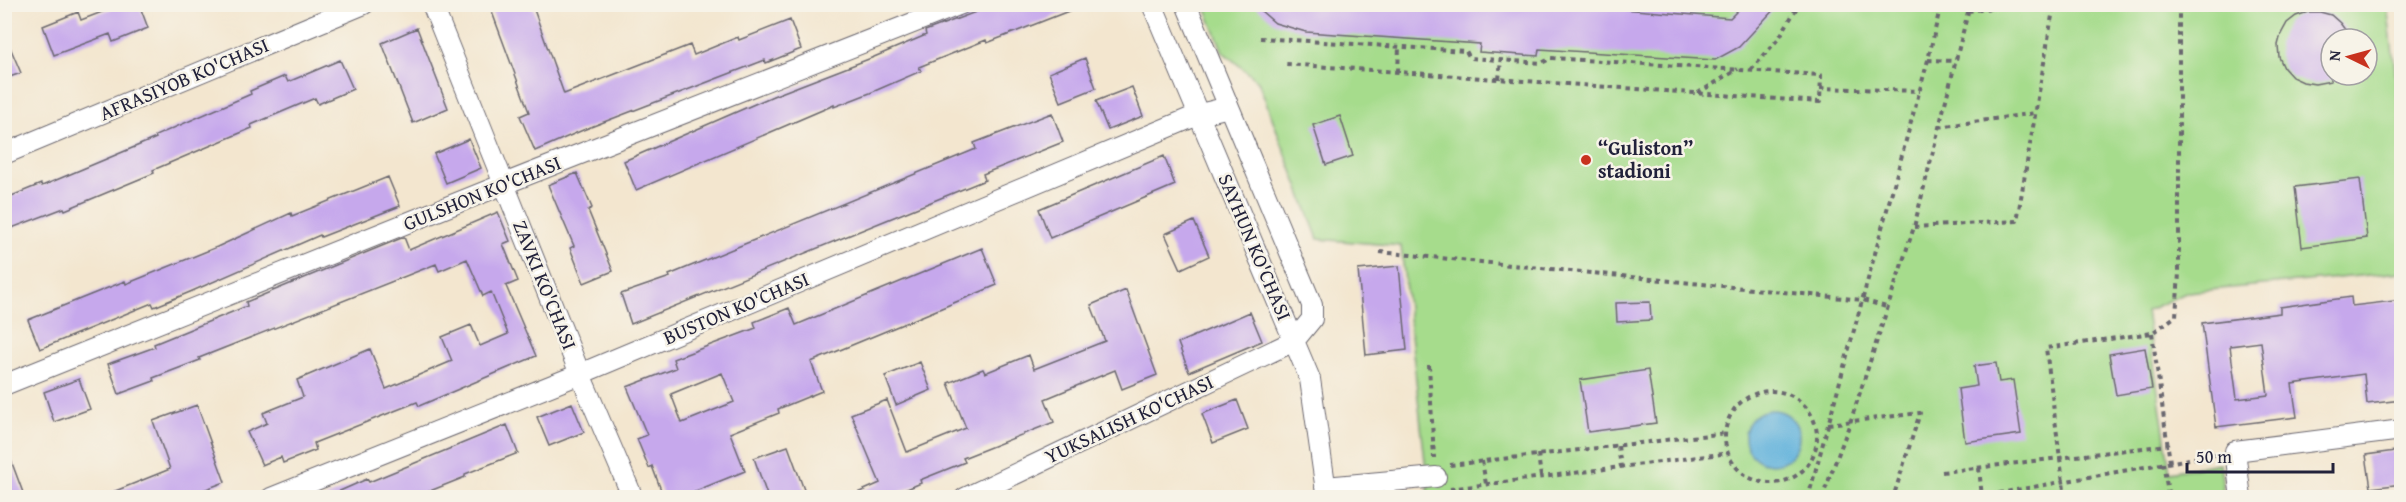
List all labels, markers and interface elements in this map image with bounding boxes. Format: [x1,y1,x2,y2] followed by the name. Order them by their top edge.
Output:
[2319,27,2379,87] north arrow
[95,30,273,127] street label: AFRASIYOB KO'CHASI
[2322,49,2347,62] text: N
[1598,133,1693,185] place label: “Guliston” stadioni
[398,148,565,237] street label: GULSHON KO'CHASI
[1579,153,1593,167] marker: “Guliston” stadioni
[1211,169,1299,325] street label: SAYHUN KO'CHASI
[506,216,585,354] street label: ZAVKI KO'CHASI
[658,264,813,351] street label: BUSTON KO'CHASI
[1040,367,1218,470] street label: YUKSALISH KO'CHASI
[2187,436,2332,474] scale bar
[2196,443,2232,470] text: 50 m

